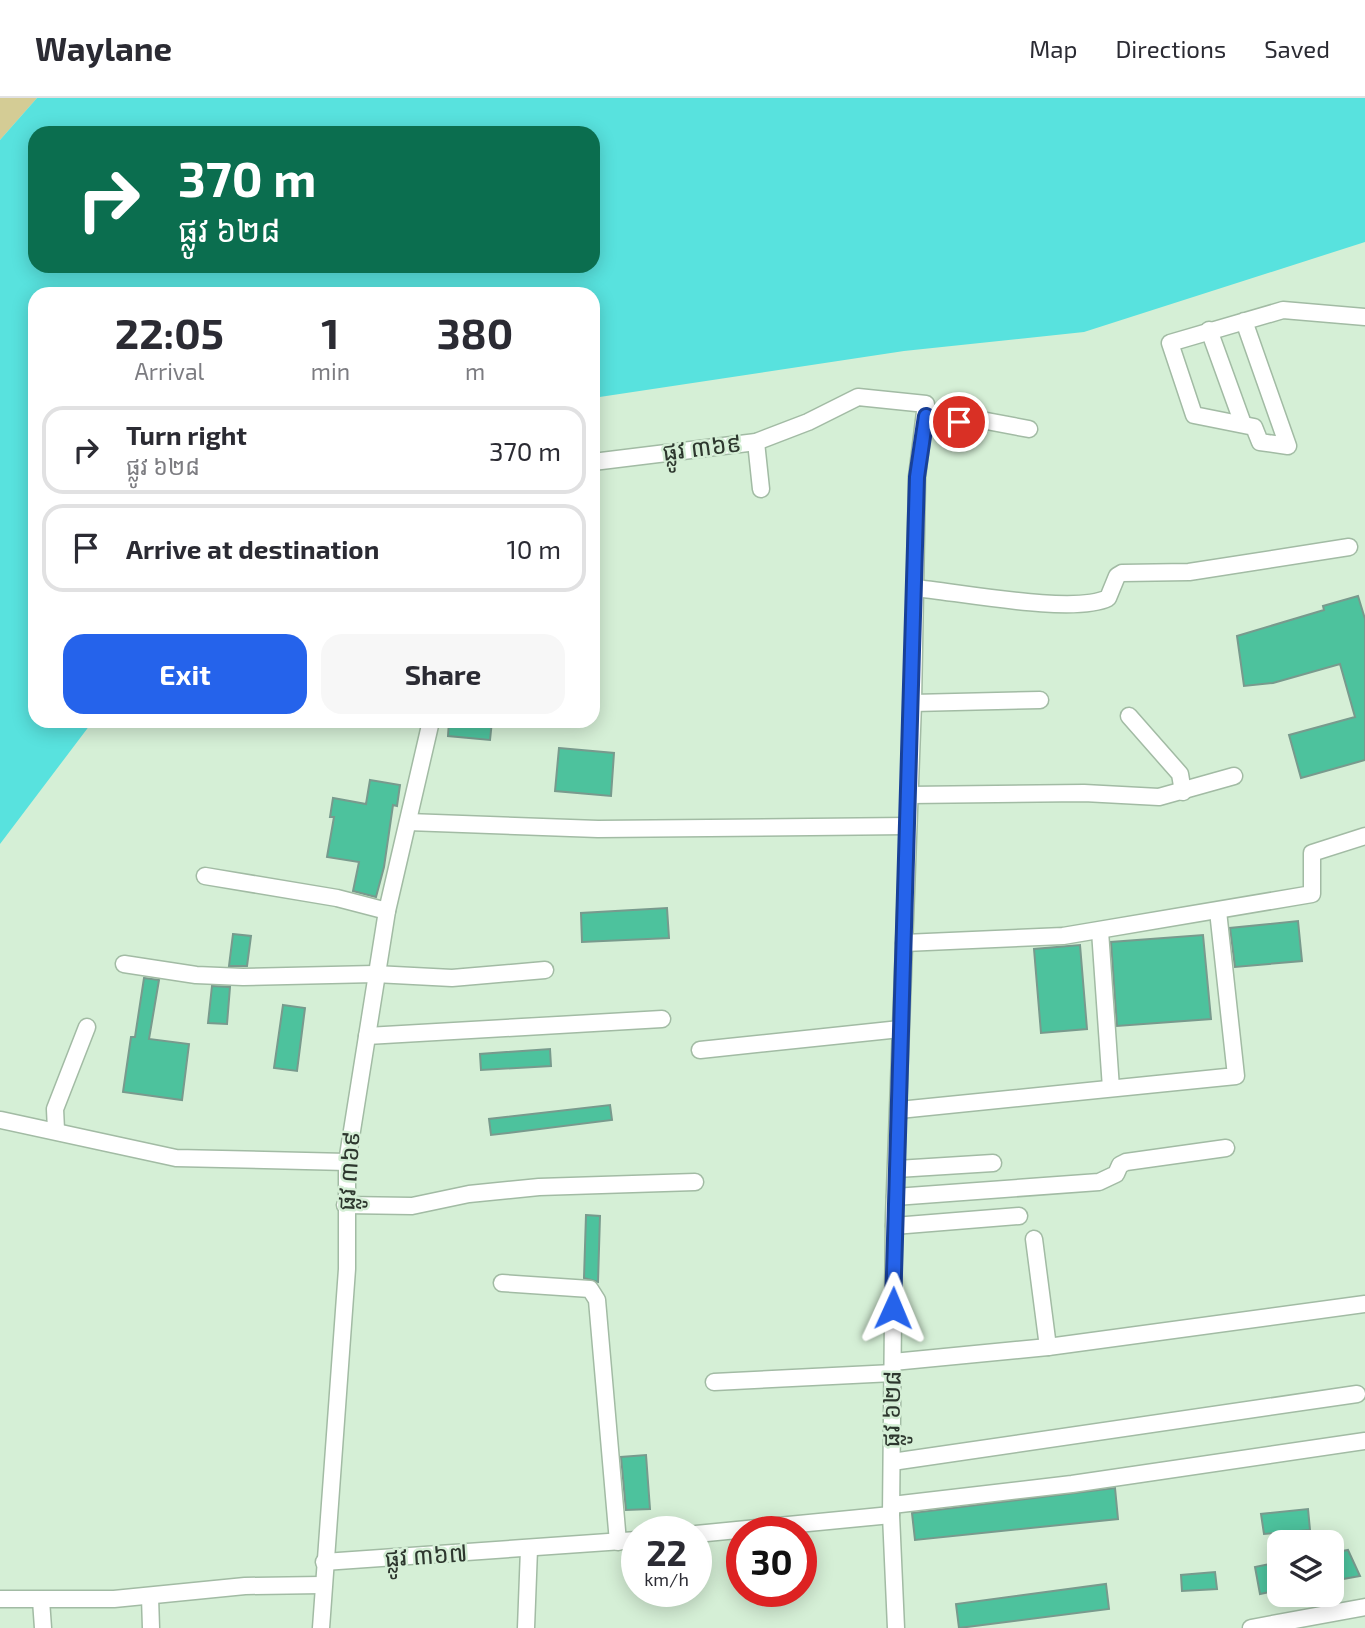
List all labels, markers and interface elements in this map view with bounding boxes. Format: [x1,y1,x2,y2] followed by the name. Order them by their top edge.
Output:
[35,28,172,68] text: Waylane
[1029,34,1077,63] text: Map
[1115,34,1226,63] text: Directions
[1264,34,1330,63] text: Saved
[178,148,316,207] text: 370 m
[63,154,154,245] icon: right
[178,210,281,248] text: ផ្លូវ ៦២៨
[115,307,224,357] text: 22:05
[321,307,339,357] text: 1
[437,307,513,357] text: 380
[134,357,204,385] text: Arrival
[311,357,350,385] text: min
[465,357,485,385] text: m
[929,392,989,452] pin
[940,403,978,441] icon: arrive
[126,419,247,450] text: Turn right
[661,427,744,475] street label: ផ្លូវ ៣៦៩
[67,431,105,469] icon: right
[489,435,561,466] text: 370 m
[126,452,200,480] text: ផ្លូវ ៦២៨
[67,529,105,567] icon: arrive
[126,533,379,564] text: Arrive at destination
[506,533,561,564] text: 10 m
[63,634,307,714] button: Exit
[321,634,565,714] button: Share
[330,1130,374,1212] street label: ផ្លូវ ៣៦៩
[856,1271,930,1345] position arrow
[875,1370,915,1448] street label: ផ្លូវ ៦២៨
[726,1516,817,1607] speed limit sign: 30
[1267,1530,1344,1607] map controls
[1267,1530,1344,1607] button: layers
[646,1531,687,1573] text: 22
[383,1537,469,1581] street label: ផ្លូវ ៣៦៧
[644,1568,689,1590] text: km/h

